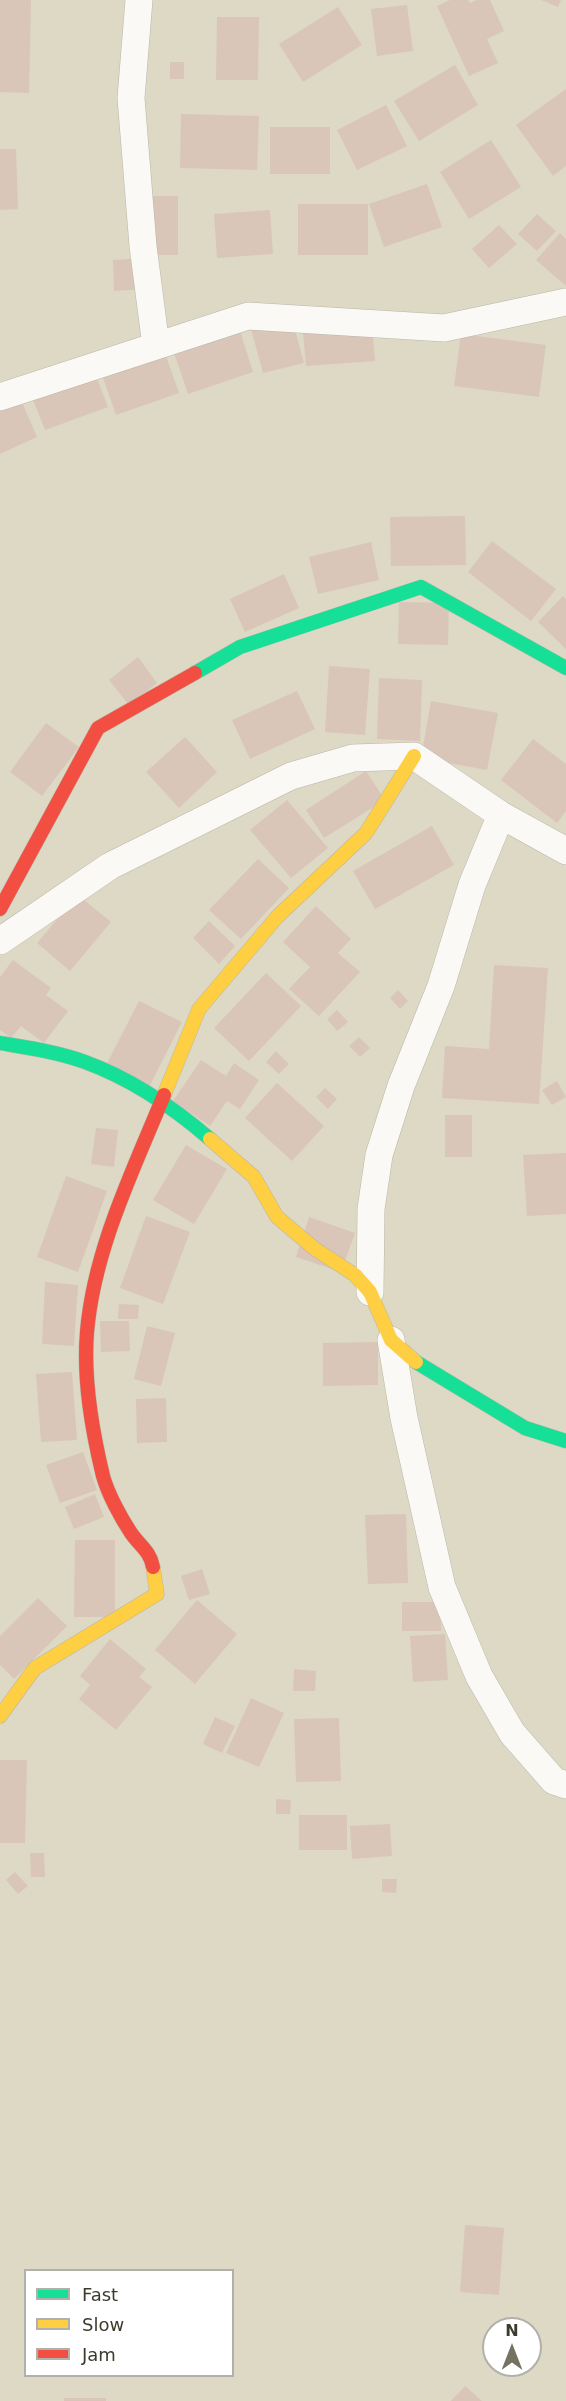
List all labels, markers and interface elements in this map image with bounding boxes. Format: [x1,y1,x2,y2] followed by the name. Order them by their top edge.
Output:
[24,2269,234,2377] legend
[82,2284,118,2305] text: Fast
[82,2314,124,2335] text: Slow
[482,2317,542,2377] north arrow
[505,2321,519,2340] text: N
[82,2344,116,2365] text: Jam

